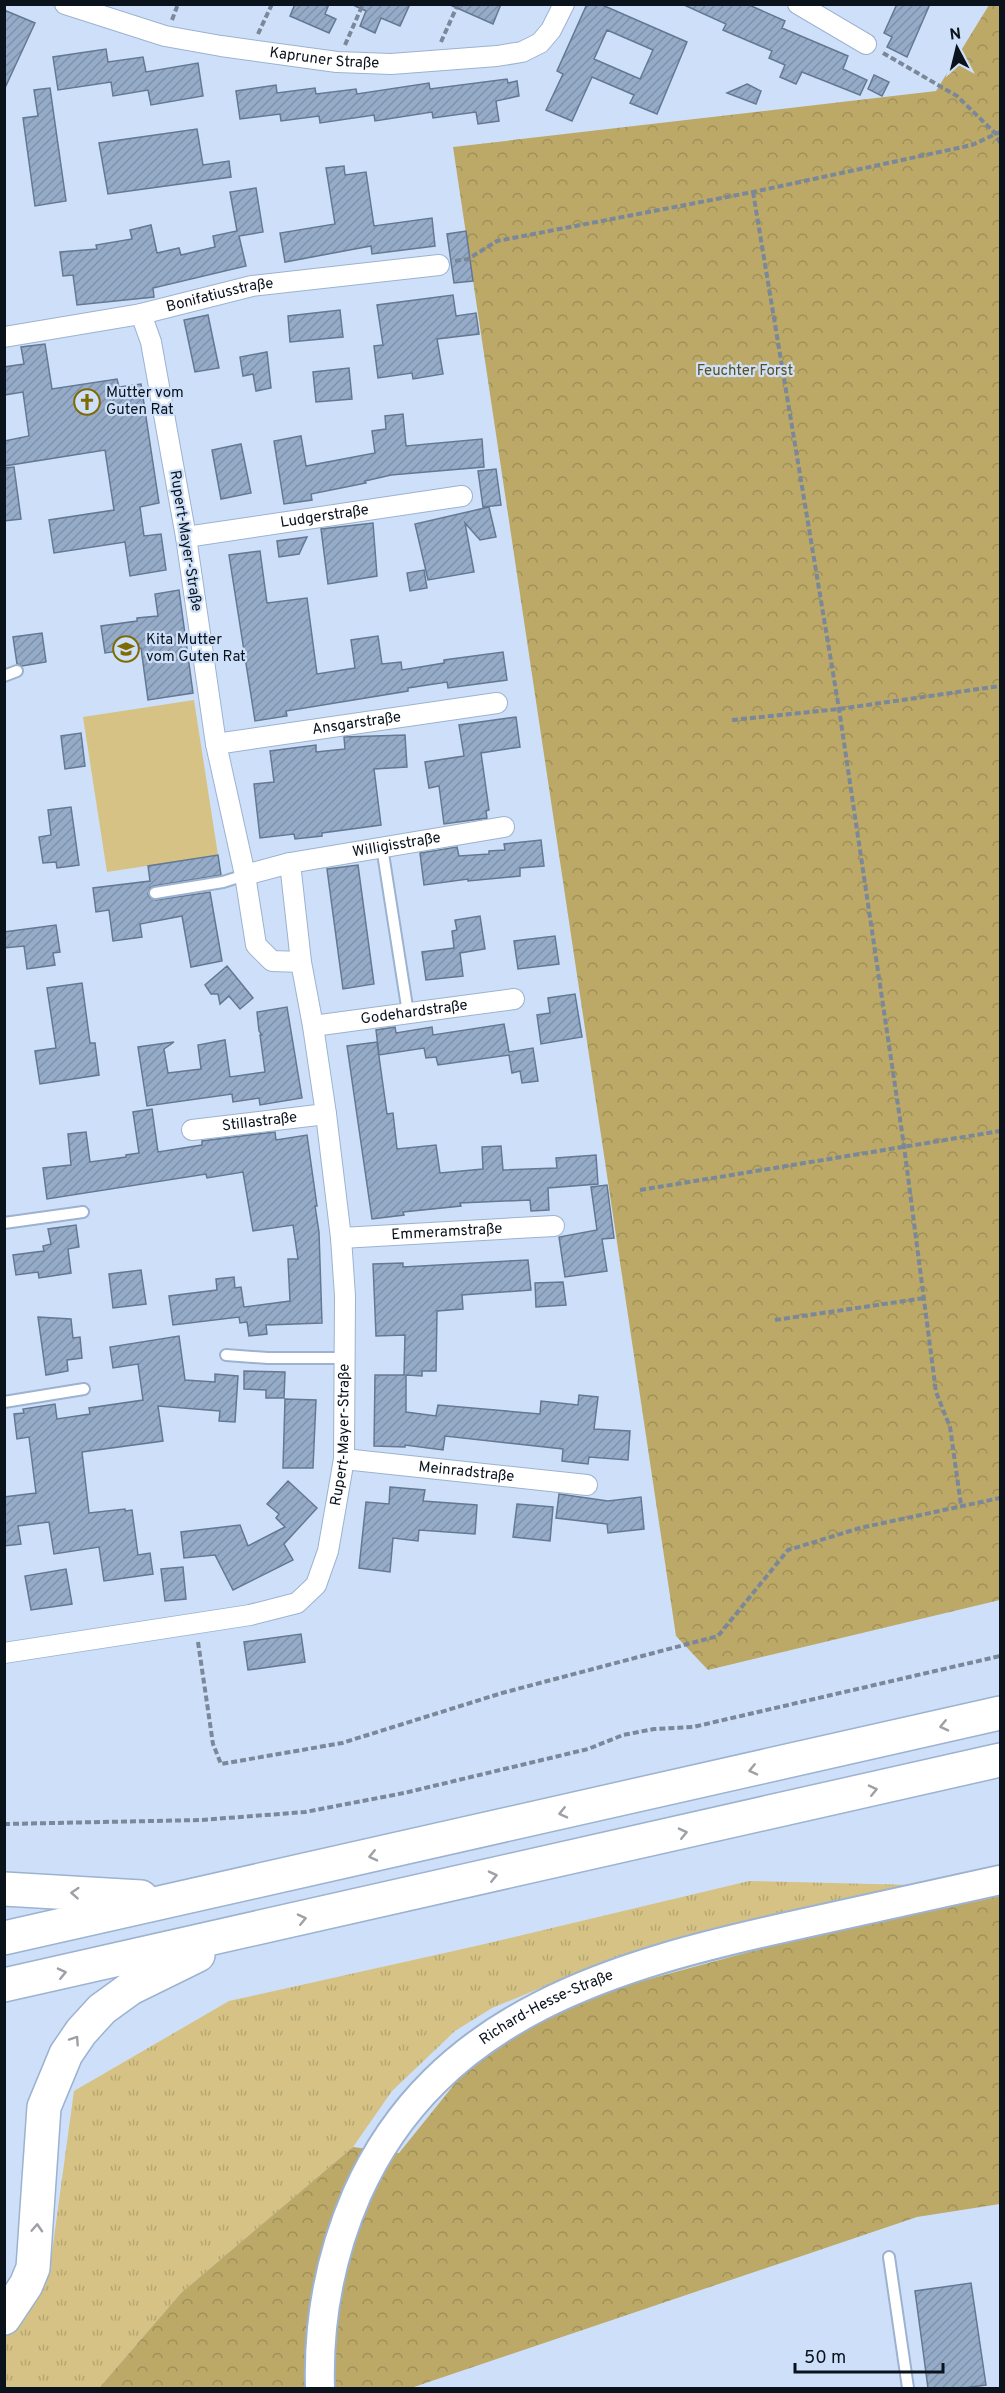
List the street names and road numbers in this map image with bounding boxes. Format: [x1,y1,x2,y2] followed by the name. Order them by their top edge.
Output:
[268,43,380,73] street label: Kapruner Straße
[164,274,274,317] street label: Bonifatiusstraße
[164,469,206,613] street label: Rupert-Mayer-Straße
[279,500,370,532] street label: Ludgerstraße
[311,708,402,739] street label: Ansgarstraße
[351,828,442,862] street label: Willigisstraße
[359,996,469,1029] street label: Godehardstraße
[221,1108,298,1136] street label: Stillastraße
[391,1219,503,1245] street label: Emmeramstraße
[327,1364,354,1507] street label: Rupert-Mayer-Straße
[417,1458,515,1487] street label: Meinradstraße
[476,1966,616,2049] street label: Richard-Hesse-Straße

